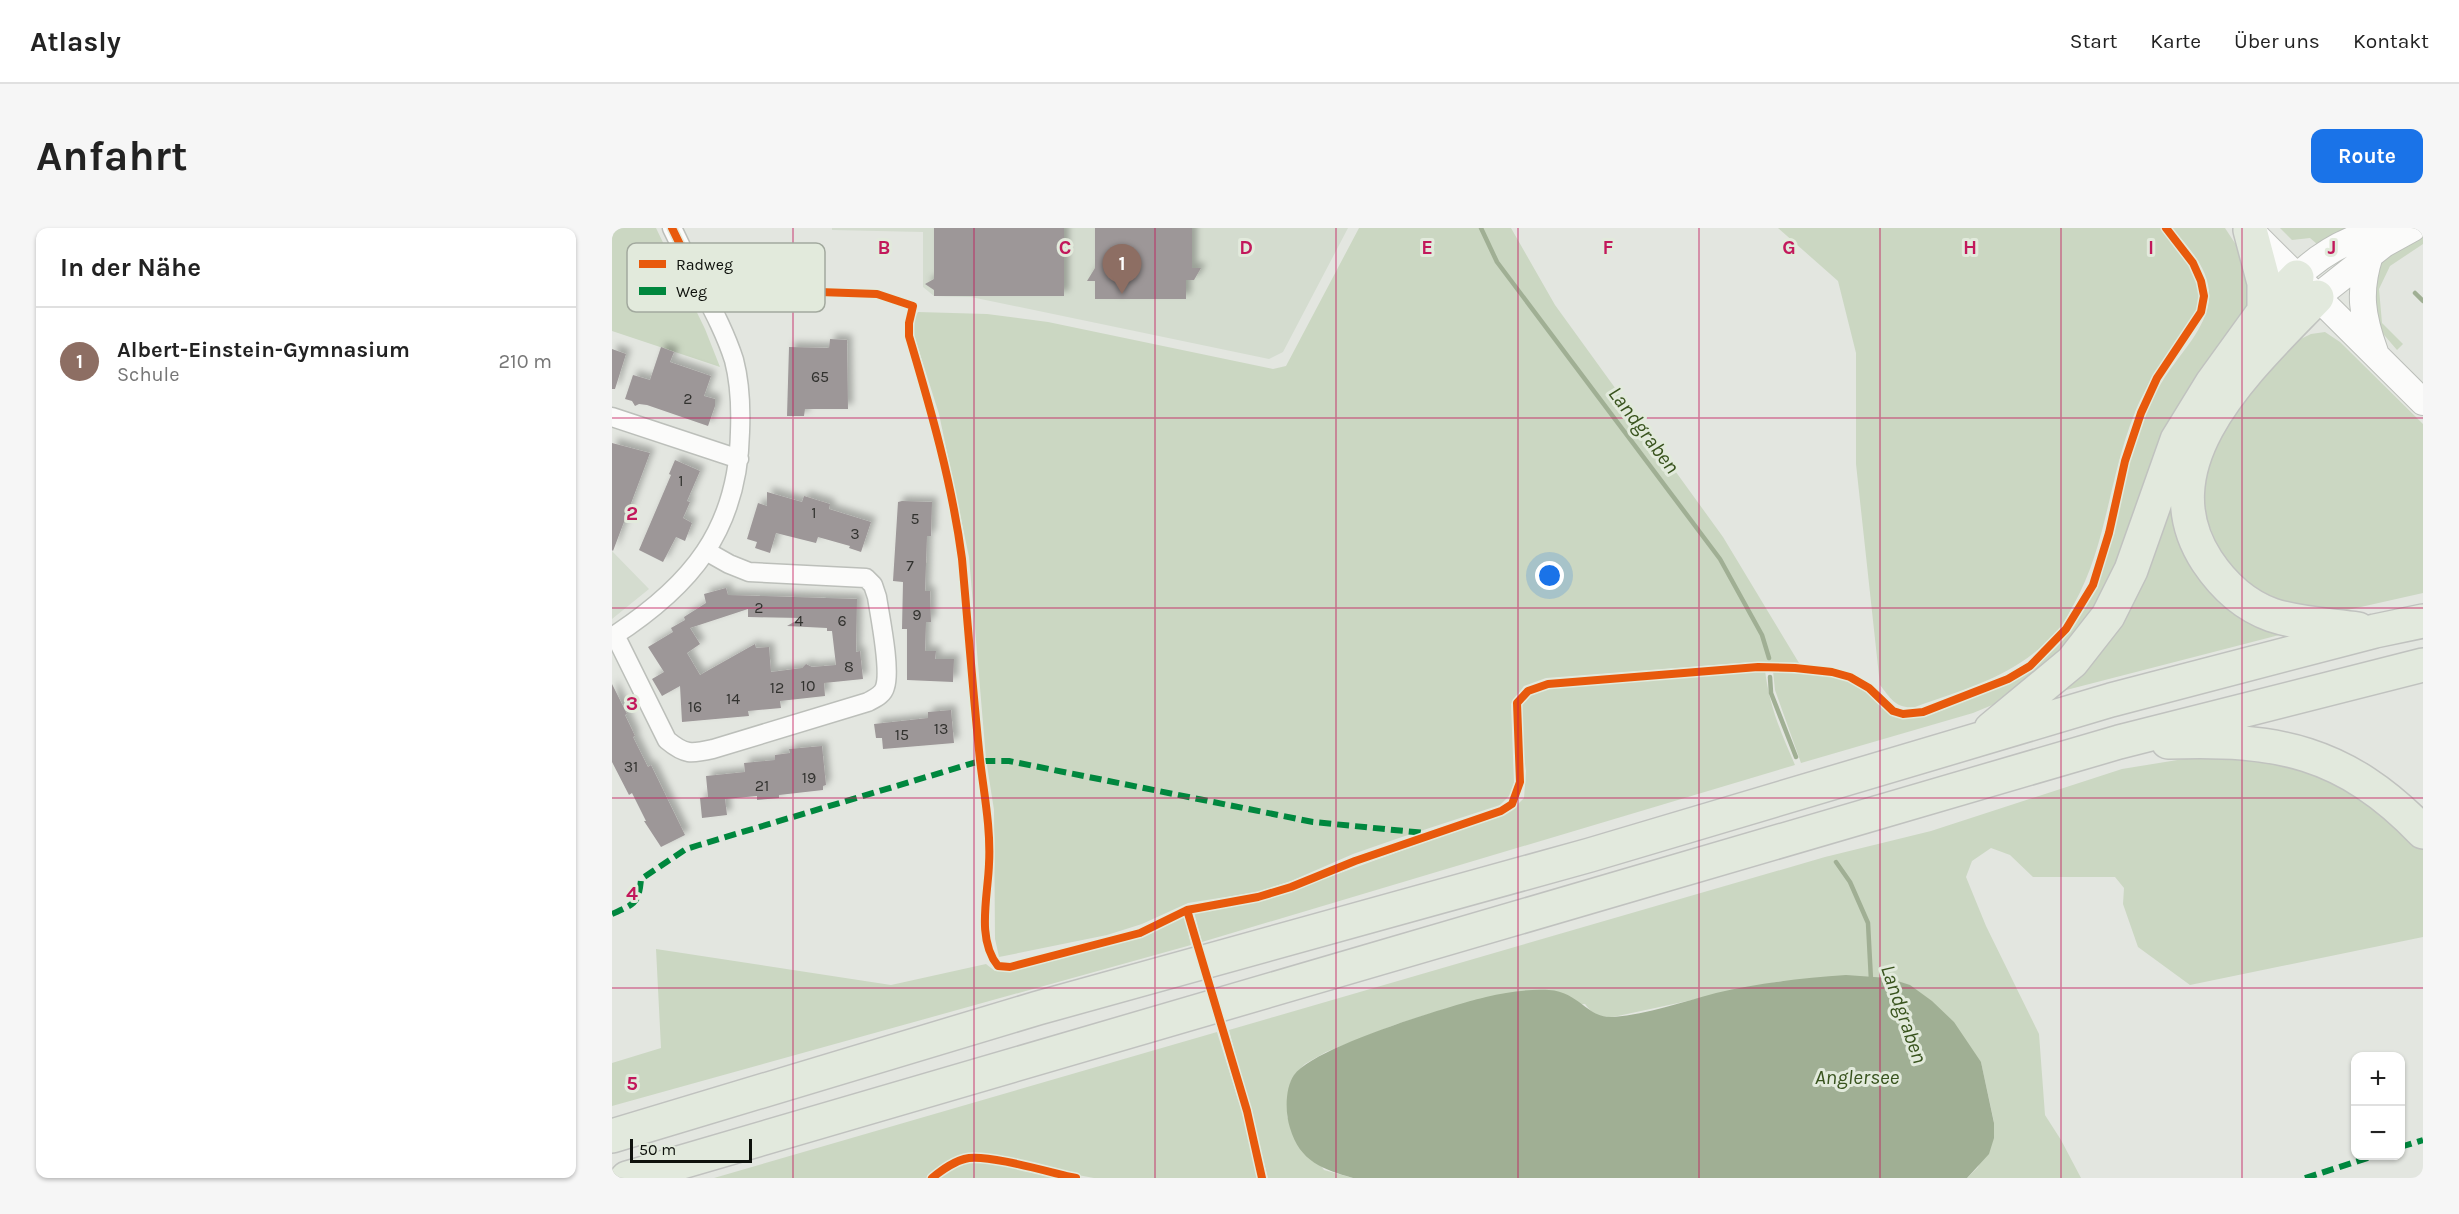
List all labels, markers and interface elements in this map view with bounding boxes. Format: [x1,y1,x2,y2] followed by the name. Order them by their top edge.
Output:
[30,25,121,58] text: Atlasly
[2070,29,2117,53] text: Start
[2150,29,2201,53] text: Karte
[2234,29,2320,53] text: Über uns
[2353,29,2429,53] text: Kontakt
[2311,129,2423,183] button: Route
[36,131,188,181] text: Anfahrt
[878,236,890,259] text: B
[1059,236,1071,259] text: C
[1239,236,1253,259] text: D
[1421,236,1433,259] text: E
[1603,236,1614,259] text: F
[1782,236,1796,259] text: G
[1963,236,1977,259] text: H
[2148,236,2154,259] text: I
[2328,236,2336,259] text: J
[627,243,825,312] legend
[1102,244,1142,294] pin: 1
[60,252,201,283] text: In der Nähe
[676,255,733,274] text: Radweg
[676,282,707,301] text: Weg
[117,337,410,363] text: Albert-Einstein-Gymnasium
[76,350,83,373] text: 1
[498,350,552,373] text: 210 m
[117,363,179,386] text: Schule
[811,367,829,386] house number: 65
[1604,382,1684,478] water label: Landgraben
[683,389,693,408] house number: 2
[678,471,684,490] house number: 1
[626,502,638,525] text: 2
[811,503,817,522] house number: 1
[910,509,920,528] house number: 5
[850,524,860,543] house number: 3
[906,556,914,575] house number: 7
[1535,561,1564,590] your location
[754,598,764,617] house number: 2
[912,605,922,624] house number: 9
[795,611,804,630] house number: 4
[837,611,847,630] house number: 6
[844,657,854,676] house number: 8
[801,676,815,695] house number: 10
[770,678,784,697] house number: 12
[726,689,740,708] house number: 14
[626,692,638,715] text: 3
[688,697,702,716] house number: 16
[934,719,948,738] house number: 13
[895,725,909,744] house number: 15
[624,757,638,776] house number: 31
[802,768,816,787] house number: 19
[755,776,769,795] house number: 21
[626,882,638,905] text: 4
[1876,962,1932,1066] water label: Landgraben
[2351,1052,2405,1160] map controls
[2351,1052,2405,1106] button: +
[1815,1065,1900,1089] water label: Anglersee
[626,1072,638,1095] text: 5
[2351,1106,2405,1160] button: −
[630,1136,752,1164] scale bar
[639,1140,676,1159] text: 50 m

